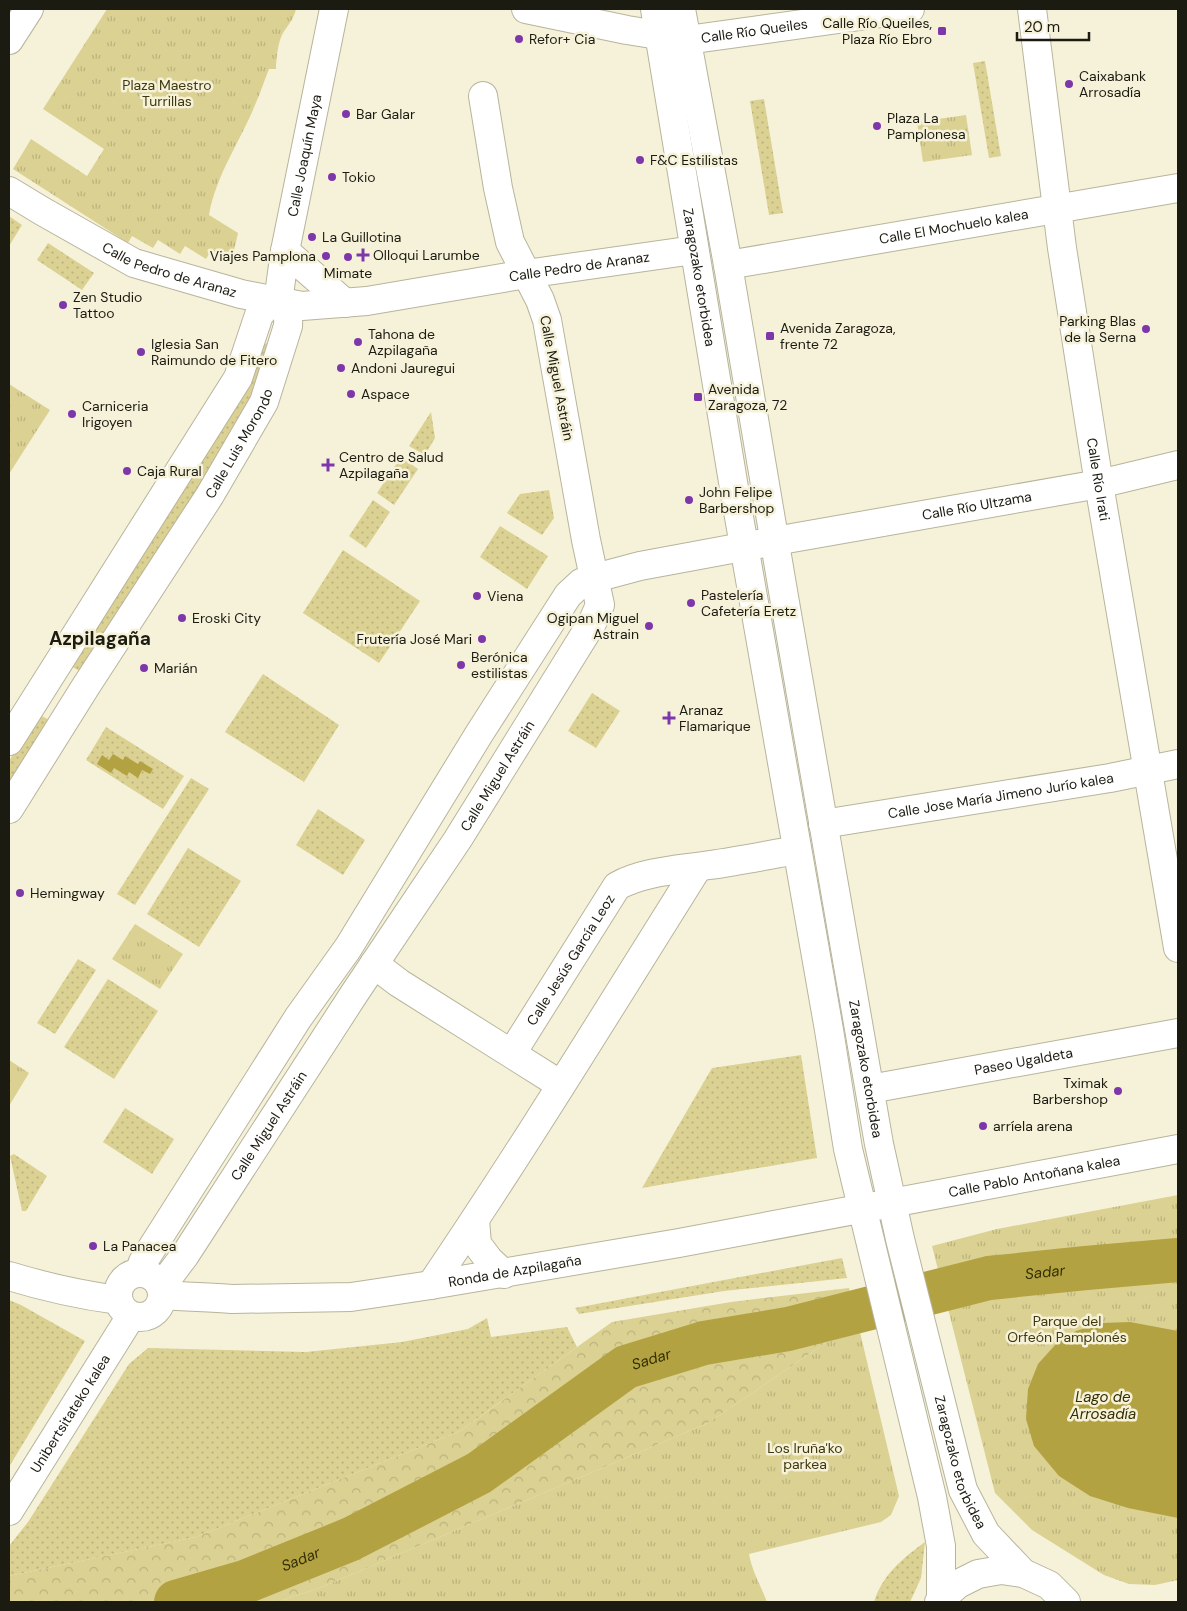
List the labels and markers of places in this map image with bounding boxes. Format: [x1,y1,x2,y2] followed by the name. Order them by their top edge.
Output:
[822,14,932,48] place label: Calle Río Queiles, Plaza Río Ebro
[936,25,948,37] marker: Calle Río Queiles, Plaza Río Ebro
[529,30,595,48] place label: Refor+ Cia
[513,33,525,45] marker: Refor+ Cia
[1079,67,1146,101] place label: Caixabank Arrosadía
[1063,78,1075,90] marker: Caixabank Arrosadía
[356,105,415,123] place label: Bar Galar
[340,108,352,120] marker: Bar Galar
[887,109,966,143] place label: Plaza La Pamplonesa
[871,120,883,132] marker: Plaza La Pamplonesa
[650,151,738,169] place label: F&C Estilistas
[634,154,646,166] marker: F&C Estilistas
[342,168,376,186] place label: Tokio
[326,171,338,183] marker: Tokio
[322,228,401,246] place label: La Guillotina
[306,231,318,243] marker: La Guillotina
[373,246,480,264] place label: Olloqui Larumbe
[210,247,316,265] place label: Viajes Pamplona
[357,249,369,261] marker: Olloqui Larumbe
[320,250,332,262] marker: Viajes Pamplona
[342,251,354,263] marker: Mimate
[324,264,372,282] place label: Mimate
[73,288,142,322] place label: Zen Studio Tattoo
[57,299,69,311] marker: Zen Studio Tattoo
[1059,312,1136,346] place label: Parking Blas de la Serna
[780,319,896,353] place label: Avenida Zaragoza, frente 72
[1140,323,1152,335] marker: Parking Blas de la Serna
[368,325,438,359] place label: Tahona de Azpilagaña
[764,330,776,342] marker: Avenida Zaragoza, frente 72
[151,335,277,369] place label: Iglesia San Raimundo de Fitero
[352,336,364,348] marker: Tahona de Azpilagaña
[135,346,147,358] marker: Iglesia San Raimundo de Fitero
[351,359,455,377] place label: Andoni Jauregui
[335,362,347,374] marker: Andoni Jauregui
[708,380,787,414] place label: Avenida Zaragoza, 72
[361,385,410,403] place label: Aspace
[345,388,357,400] marker: Aspace
[692,391,704,403] marker: Avenida Zaragoza, 72
[82,397,148,431] place label: Carniceria Irigoyen
[66,408,78,420] marker: Carniceria Irigoyen
[339,448,444,482] place label: Centro de Salud Azpilagaña
[321,458,335,472] marker: Centro de Salud Azpilagaña
[137,462,202,480] place label: Caja Rural
[121,465,133,477] marker: Caja Rural
[699,483,775,517] place label: John Felipe Barbershop
[683,494,695,506] marker: John Felipe Barbershop
[701,586,796,620] place label: Pastelería Cafetería Eretz
[487,587,523,605] place label: Viena
[471,590,483,602] marker: Viena
[685,597,697,609] marker: Pastelería Cafetería Eretz
[192,609,261,627] place label: Eroski City
[547,609,639,643] place label: Ogipan Miguel Astrain
[176,612,188,624] marker: Eroski City
[643,620,655,632] marker: Ogipan Miguel Astrain
[356,630,472,648] place label: Frutería José Mari
[476,633,488,645] marker: Frutería José Mari
[471,648,528,682] place label: Berónica estilistas
[154,659,198,677] place label: Marián
[455,659,467,671] marker: Berónica estilistas
[138,662,150,674] marker: Marián
[679,701,751,735] place label: Aranaz Flamarique
[663,712,675,724] marker: Aranaz Flamarique
[30,884,105,902] place label: Hemingway
[14,887,26,899] marker: Hemingway
[1033,1074,1108,1108] place label: Tximak Barbershop
[1112,1085,1124,1097] marker: Tximak Barbershop
[993,1117,1073,1135] place label: arríela arena
[977,1120,989,1132] marker: arríela arena
[103,1237,176,1255] place label: La Panacea
[87,1240,99,1252] marker: La Panacea

